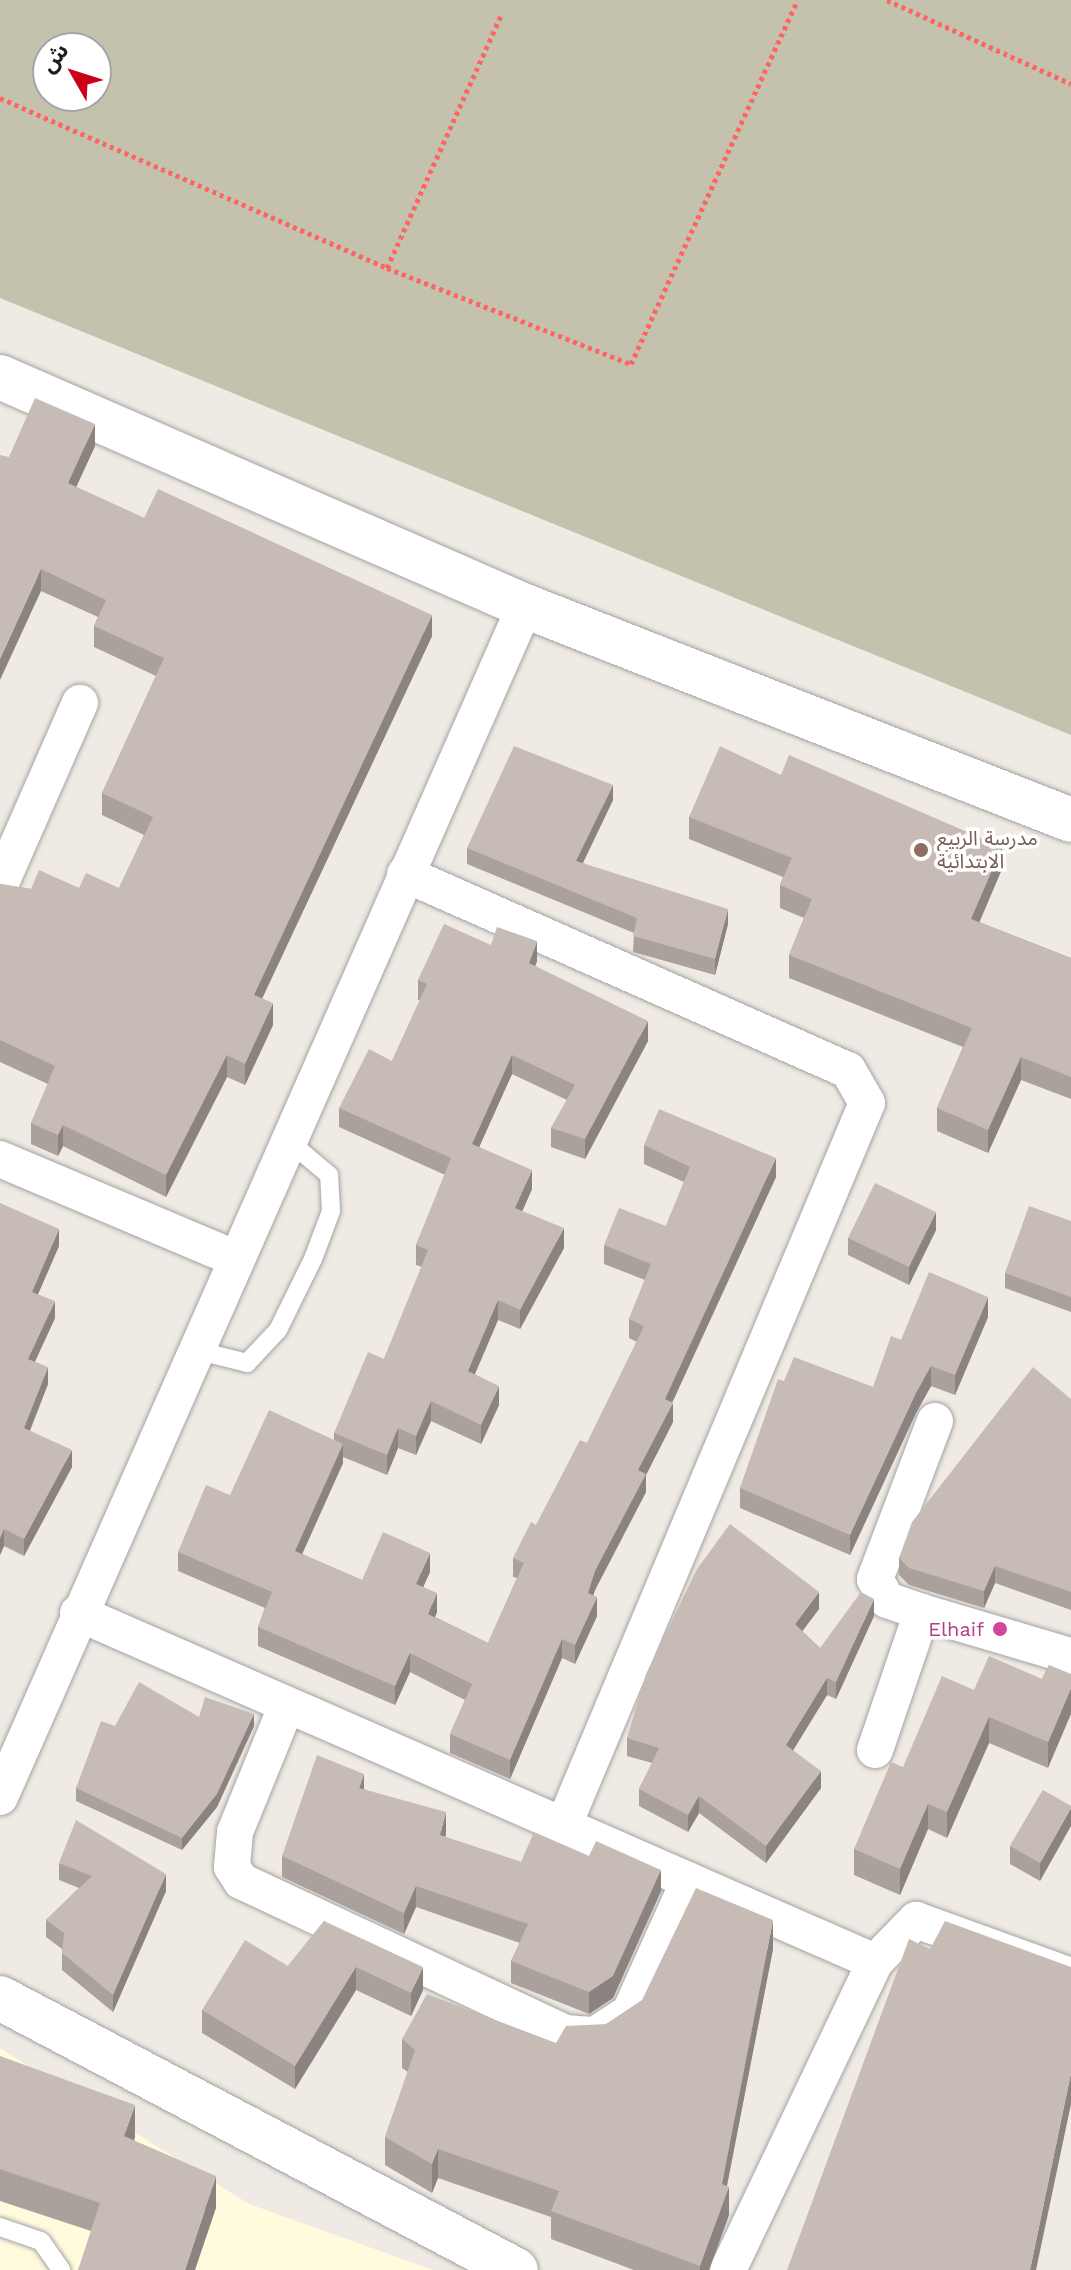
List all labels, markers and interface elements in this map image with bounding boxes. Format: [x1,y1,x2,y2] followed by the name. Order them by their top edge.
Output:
[32,32,112,112] north arrow
[35,38,74,77] text: ش
[937,826,1038,873] place label: مدرسة الربيع الابتدائية
[912,841,930,859] marker: مدرسة الربيع الابتدائية
[928,1617,984,1641] place label: Elhaif
[991,1620,1009,1638] marker: Elhaif

